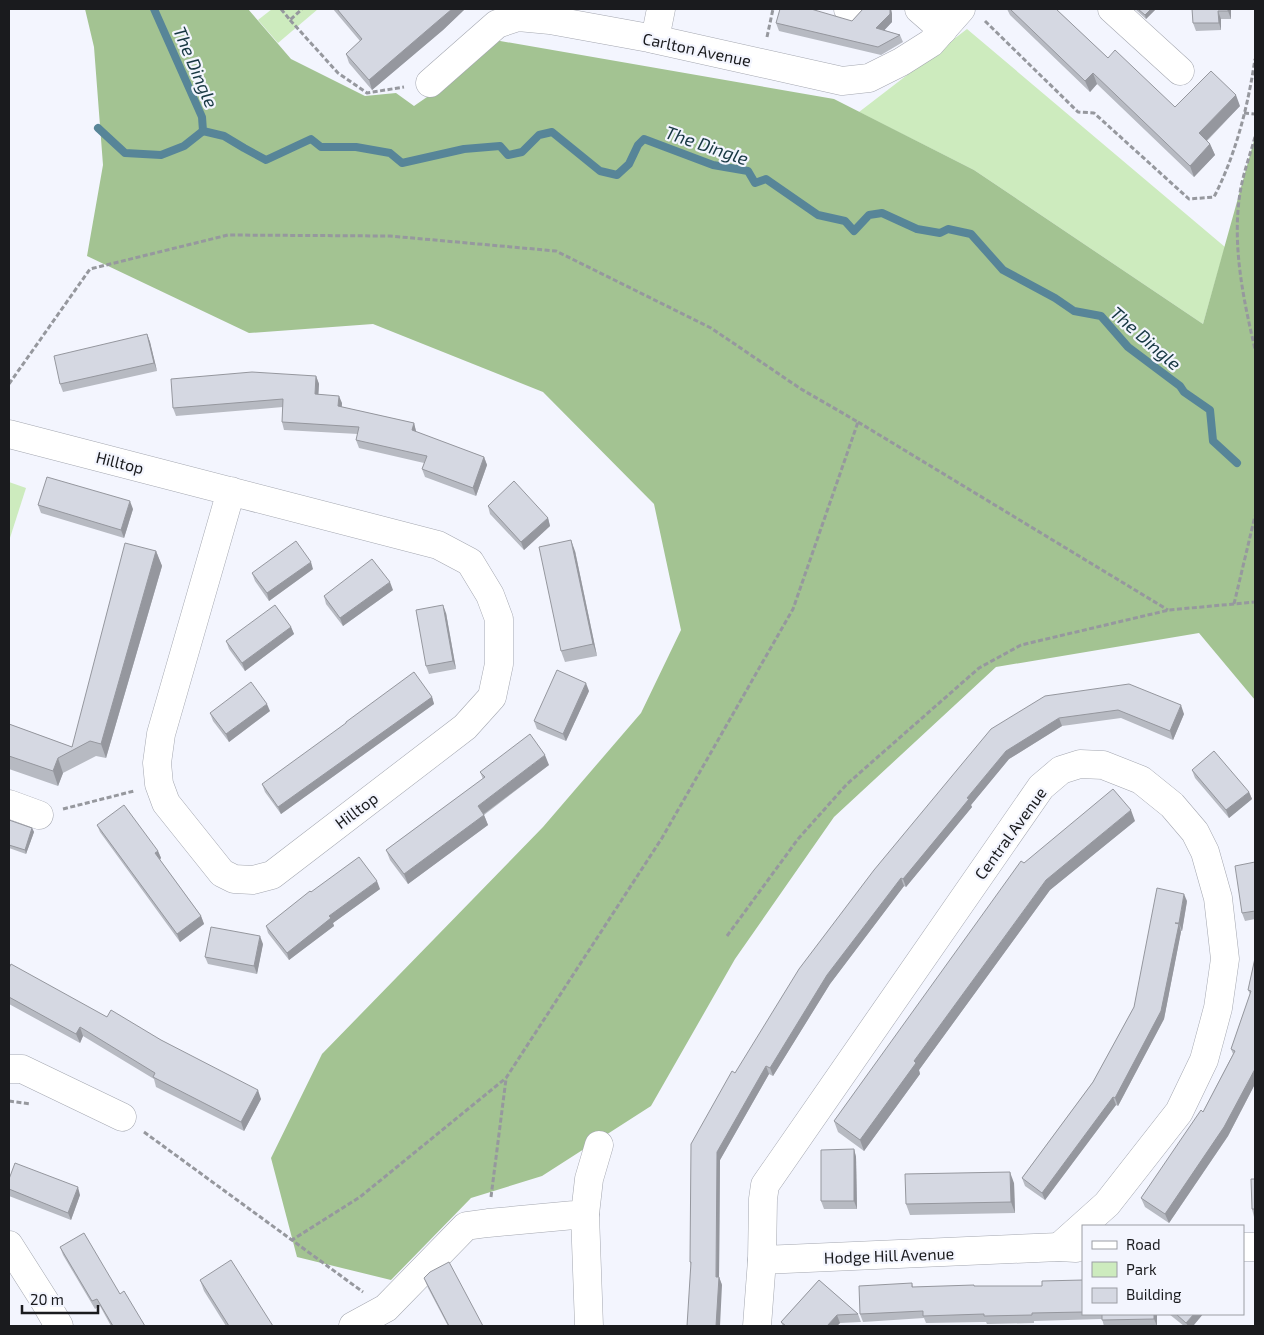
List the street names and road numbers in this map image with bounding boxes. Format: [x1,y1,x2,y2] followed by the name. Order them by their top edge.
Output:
[641,28,753,70] street label: Carlton Avenue
[94,447,146,477] street label: Hilltop
[970,783,1050,883] street label: Central Avenue
[331,788,381,832] street label: Hilltop
[823,1243,955,1267] street label: Hodge Hill Avenue

